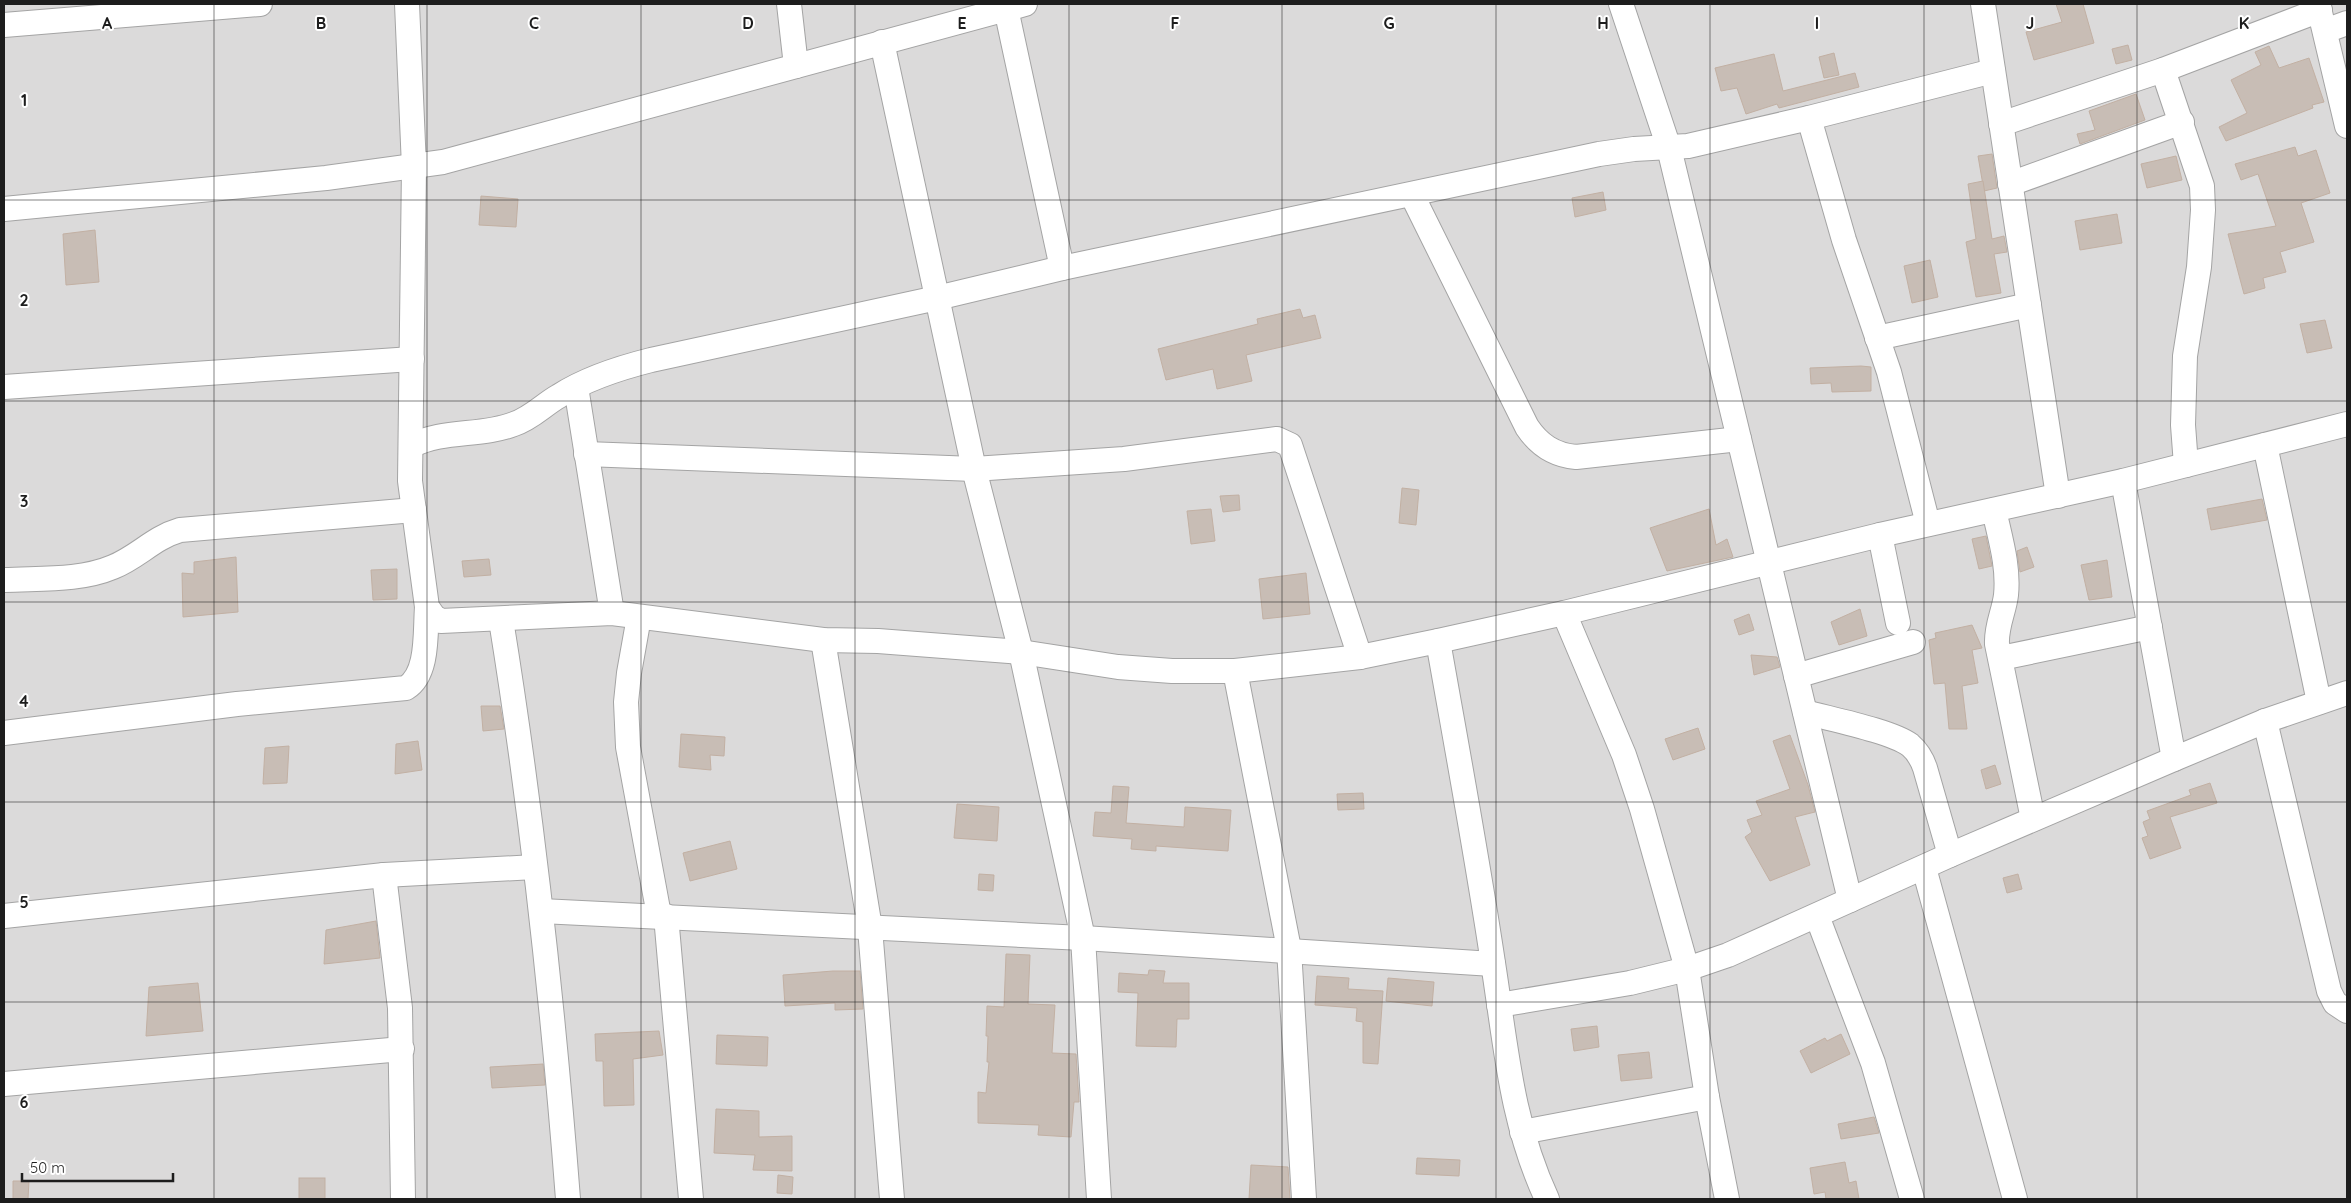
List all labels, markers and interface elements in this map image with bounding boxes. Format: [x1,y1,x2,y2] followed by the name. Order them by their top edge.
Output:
[102,13,113,33] text: A
[316,13,326,33] text: B
[529,13,539,33] text: C
[742,13,754,33] text: D
[957,13,967,33] text: E
[1171,13,1180,33] text: F
[1383,13,1395,33] text: G
[1597,13,1609,33] text: H
[1815,13,1819,33] text: I
[2026,13,2034,33] text: J
[2239,13,2249,33] text: K
[21,90,27,110] text: 1
[19,290,29,310] text: 2
[20,491,28,511] text: 3
[19,691,29,711] text: 4
[19,892,29,912] text: 5
[20,1092,29,1112] text: 6
[22,1150,174,1182] scale bar
[30,1158,65,1177] text: 50 m

